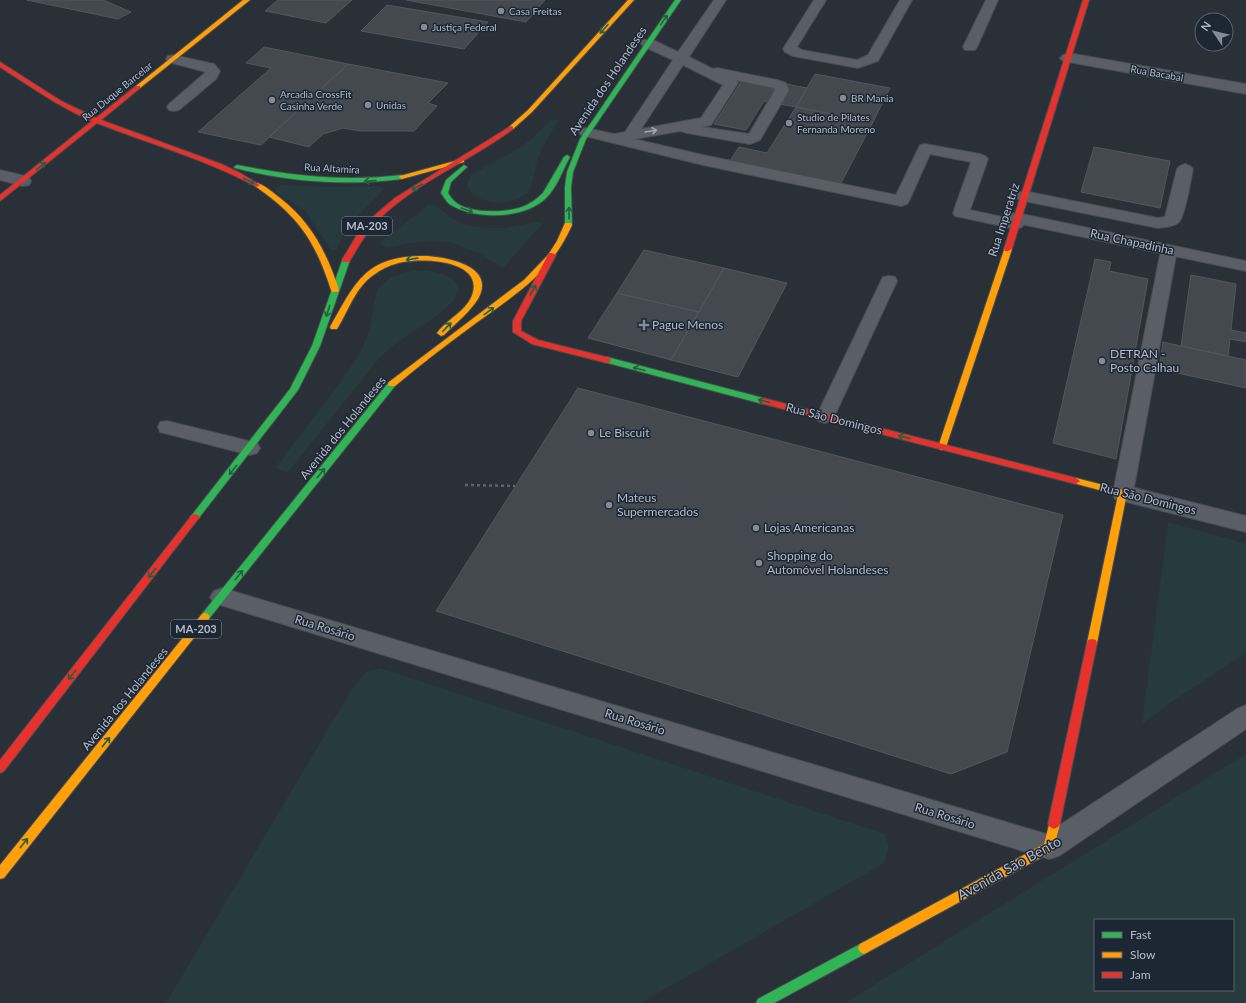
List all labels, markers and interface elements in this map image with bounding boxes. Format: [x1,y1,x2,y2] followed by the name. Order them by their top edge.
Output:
[509,5,562,17] place label: Casa Freitas
[496,6,506,16] marker: Casa Freitas
[1194,12,1234,52] north arrow
[660,15,668,26] one-way arrow
[1198,19,1213,33] text: N
[432,21,497,33] place label: Justiça Federal
[419,22,429,32] marker: Justiça Federal
[566,23,650,138] street label: Avenida dos Holandeses
[600,24,609,34] one-way arrow
[79,59,155,123] street label: Rua Duque Barcelar
[1130,62,1184,84] street label: Rua Bacabal
[280,88,352,112] place label: Arcadia CrossFit Casinha Verde
[851,92,893,104] place label: BR Mania
[838,93,848,103] marker: BR Mania
[267,95,277,105] marker: Arcadia CrossFit Casinha Verde
[376,99,406,111] place label: Unidas
[363,100,373,110] marker: Unidas
[797,111,875,135] place label: Studio de Pilates Fernanda Moreno
[784,118,794,128] marker: Studio de Pilates Fernanda Moreno
[644,127,657,135] one-way arrow
[304,161,360,175] street label: Rua Altamira
[36,162,47,170] one-way arrow
[364,177,377,184] one-way arrow
[243,178,255,186] one-way arrow
[985,181,1023,258] street label: Rua Imperatriz
[411,183,423,191] one-way arrow
[460,207,473,214] one-way arrow
[565,207,573,220] one-way arrow
[342,217,392,235] road number: MA-203
[1089,225,1175,258] street label: Rua Chapadinha
[405,255,418,263] one-way arrow
[529,284,537,296] one-way arrow
[324,305,332,317] one-way arrow
[484,307,495,315] one-way arrow
[652,317,723,332] place label: Pague Menos
[639,320,649,330] marker: Pague Menos
[443,322,452,332] one-way arrow
[1110,346,1179,375] place label: DETRAN - Posto Calhau
[1097,356,1107,366] marker: DETRAN - Posto Calhau
[632,365,645,372] one-way arrow
[296,373,389,482] street label: Avenida dos Holandeses
[758,397,771,404] one-way arrow
[784,399,884,438] street label: Rua São Domingos
[599,425,650,440] place label: Le Biscuit
[586,428,596,438] marker: Le Biscuit
[898,433,911,440] one-way arrow
[228,465,237,476] one-way arrow
[316,468,325,479] one-way arrow
[1098,479,1198,518] street label: Rua São Domingos
[617,490,698,519] place label: Mateus Supermercados
[604,500,614,510] marker: Mateus Supermercados
[764,520,854,535] place label: Lojas Americanas
[751,523,761,533] marker: Lojas Americanas
[767,548,889,577] place label: Shopping do Automóvel Holandeses
[754,558,764,568] marker: Shopping do Automóvel Holandeses
[148,567,157,578] one-way arrow
[235,569,244,580] one-way arrow
[293,611,357,644] street label: Rua Rosário
[171,620,221,638] road number: MA-203
[78,644,171,753] street label: Avenida dos Holandeses
[68,670,77,681] one-way arrow
[603,705,667,738] street label: Rua Rosário
[101,736,110,747] one-way arrow
[913,799,977,832] street label: Rua Rosário
[954,832,1064,903] street label: Avenida São Bento
[20,838,29,849] one-way arrow
[1094,919,1234,991] legend
[1130,927,1152,942] text: Fast
[1130,947,1156,962] text: Slow
[1130,967,1151,982] text: Jam

